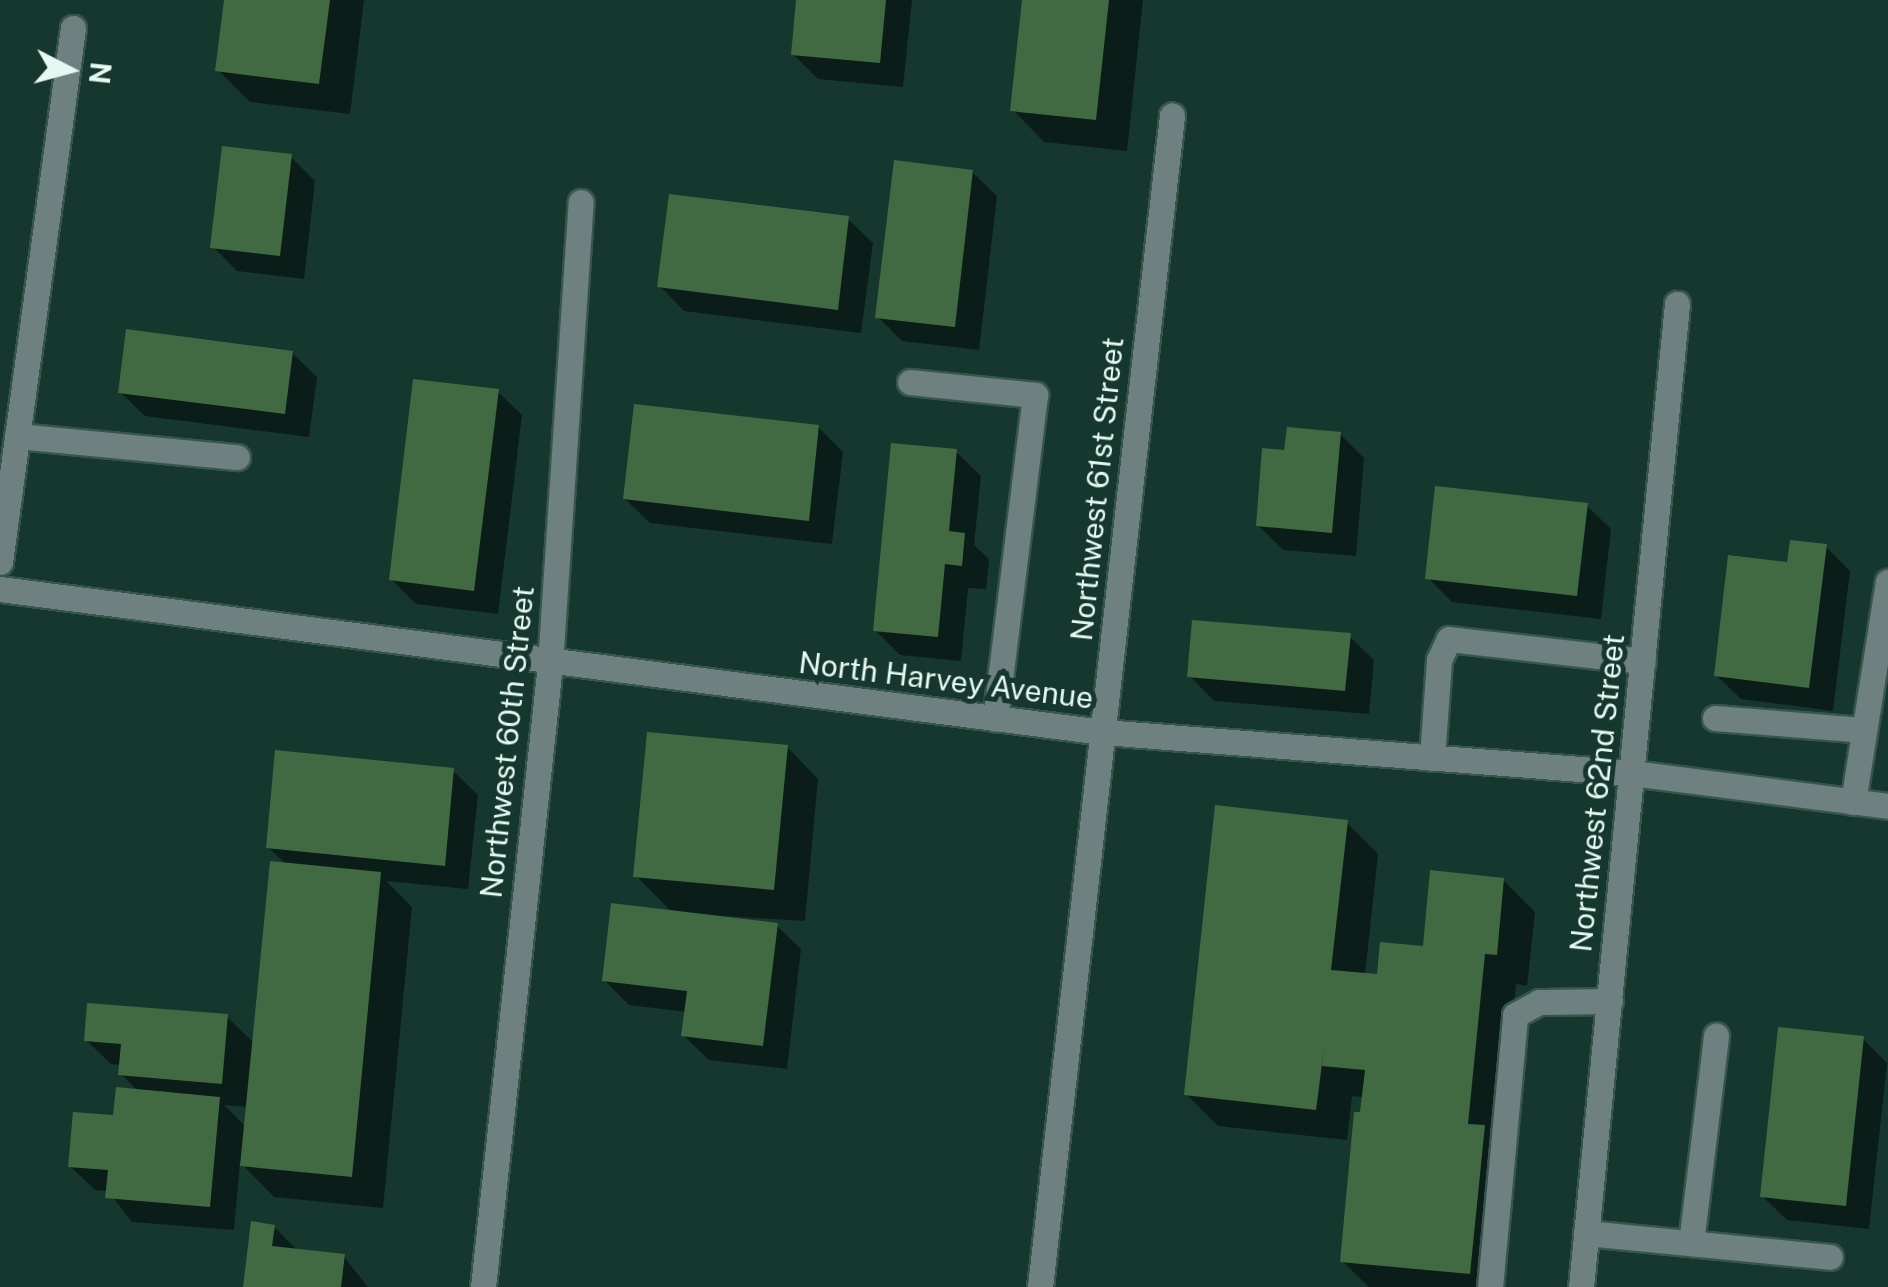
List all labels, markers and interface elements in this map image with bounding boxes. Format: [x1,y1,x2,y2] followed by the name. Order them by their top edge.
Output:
[20,20,120,120] north arrow
[83,61,118,86] text: N
[1063,335,1131,643] street label: Northwest 61st Street
[473,584,541,900] street label: Northwest 60th Street
[1562,632,1632,954] street label: Northwest 62nd Street
[797,644,1095,716] street label: North Harvey Avenue

